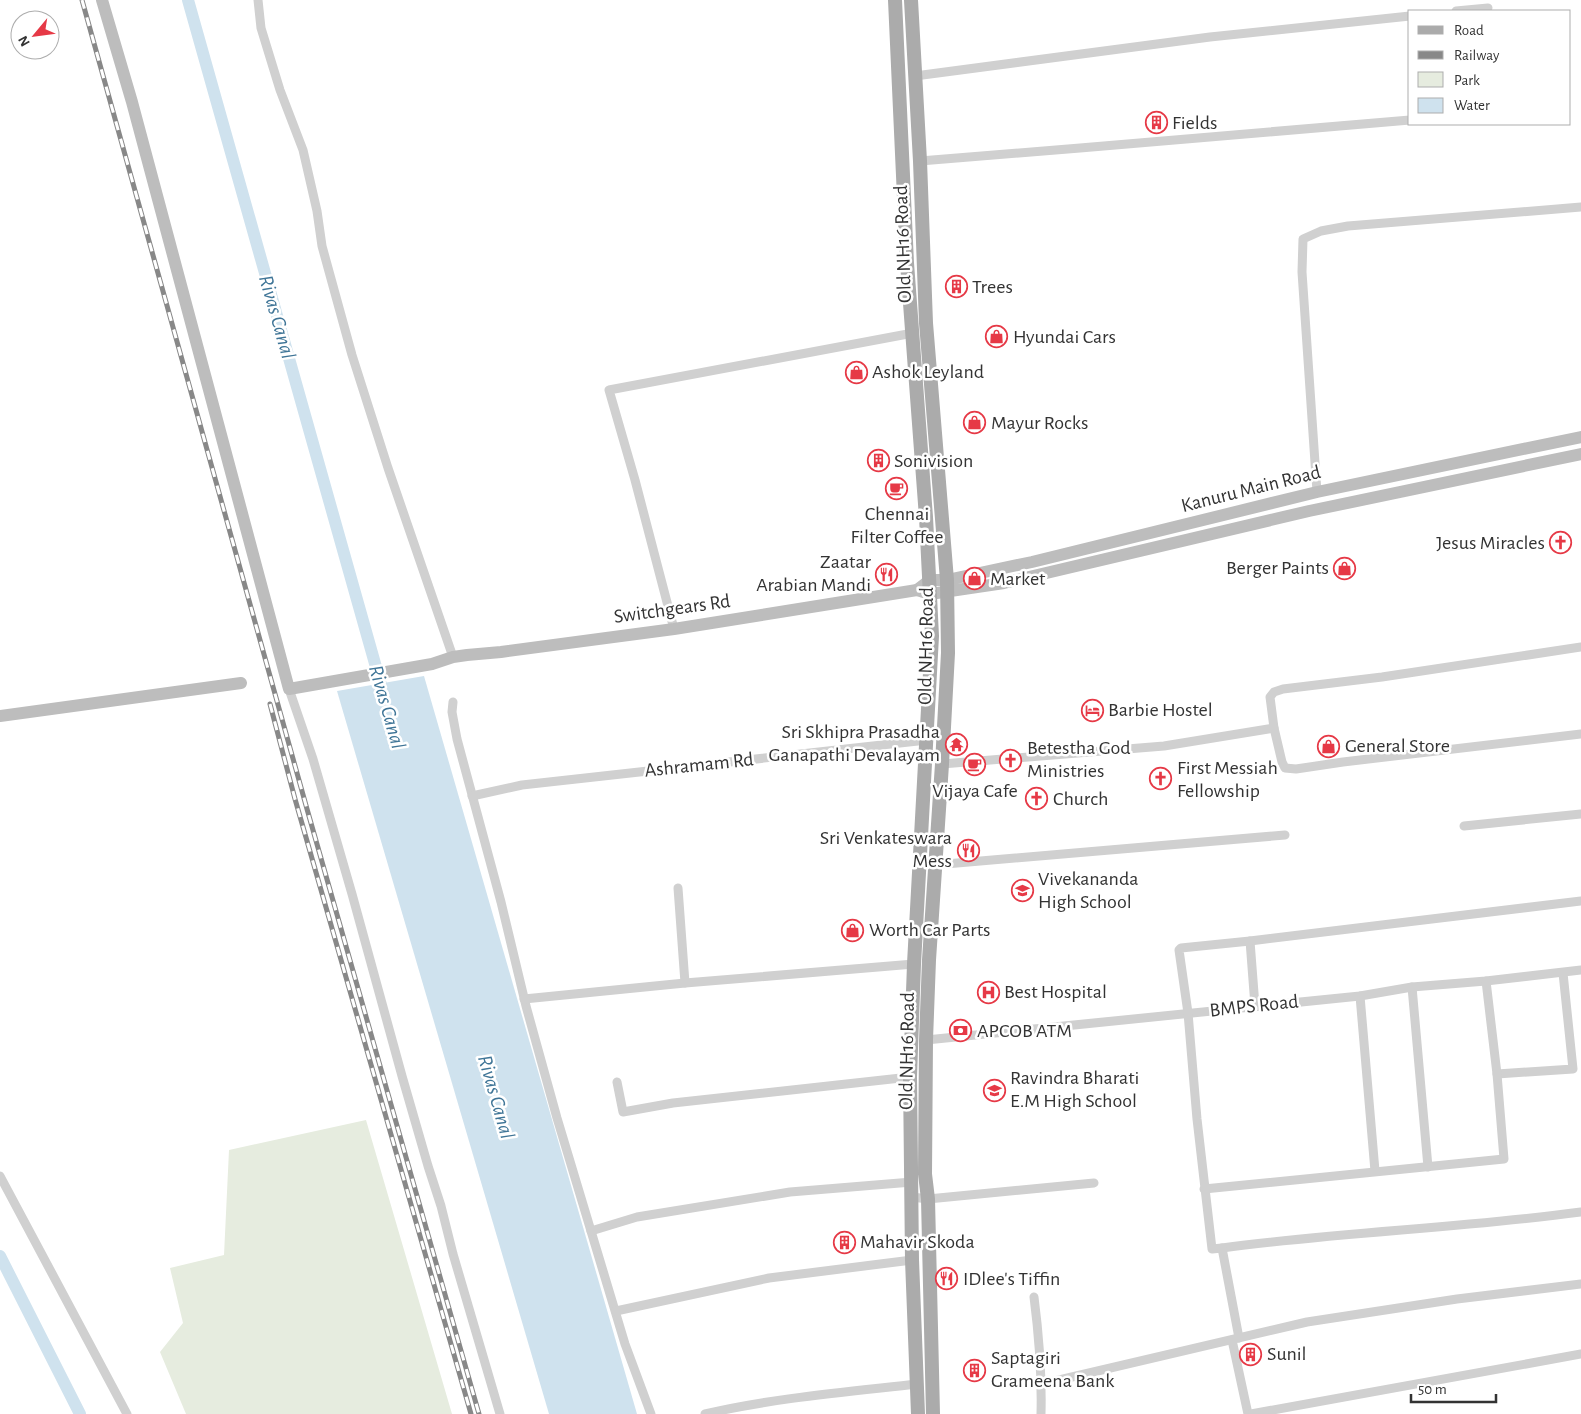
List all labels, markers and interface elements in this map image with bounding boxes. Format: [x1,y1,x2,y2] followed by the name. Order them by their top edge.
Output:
[10,10,60,60] north arrow
[1408,10,1571,125] legend
[1454,23,1484,38] text: Road
[16,33,33,48] text: N
[1454,48,1500,63] text: Railway
[1454,73,1480,88] text: Park
[1454,98,1490,113] text: Water
[1144,111,1168,135] building icon: Fields
[1172,113,1217,133] place label: Fields
[891,185,915,303] street label: Old NH16 Road
[255,273,299,361] water label: Rivas Canal
[944,275,968,299] building icon: Trees
[972,277,1013,297] place label: Trees
[985,325,1009,349] shop icon: Hyundai Cars
[1013,327,1116,347] place label: Hyundai Cars
[844,360,868,384] shop icon: Ashok Leyland
[872,362,984,382] place label: Ashok Leyland
[963,411,987,435] shop icon: Mayur Rocks
[991,413,1088,433] place label: Mayur Rocks
[866,449,890,473] building icon: Sonivision
[894,451,973,471] place label: Sonivision
[1179,462,1323,516] street label: Kanuru Main Road
[885,476,909,500] cafe icon: Chennai Filter Coffee
[850,504,944,547] place label: Chennai Filter Coffee
[1549,531,1573,555] church icon: Jesus Miracles
[1436,533,1545,553] place label: Jesus Miracles
[756,552,872,595] place label: Zaatar Arabian Mandi
[1333,556,1357,580] shop icon: Berger Paints
[1226,558,1329,578] place label: Berger Paints
[875,562,899,586] restaurant icon: Zaatar Arabian Mandi
[962,567,986,591] shop icon: Market
[990,569,1046,589] place label: Market
[915,587,937,705] street label: Old NH16 Road
[612,591,732,627] street label: Switchgears Rd
[365,663,409,751] water label: Rivas Canal
[1080,698,1104,722] hotel icon: Barbie Hostel
[1108,700,1213,720] place label: Barbie Hostel
[769,722,940,765] place label: Sri Skhipra Prasadha Ganapathi Devalayam
[944,732,968,756] temple icon: Sri Skhipra Prasadha Ganapathi Devalayam
[1317,734,1341,758] shop icon: General Store
[1345,736,1450,756] place label: General Store
[1027,738,1131,781] place label: Betestha God Ministries
[999,748,1023,772] church icon: Betestha God Ministries
[643,749,755,781] street label: Ashramam Rd
[963,753,987,777] cafe icon: Vijaya Cafe
[1177,758,1278,801] place label: First Messiah Fellowship
[1149,767,1173,791] church icon: First Messiah Fellowship
[932,781,1018,801] place label: Vijaya Cafe
[1025,787,1049,811] church icon: Church
[1053,789,1108,809] place label: Church
[820,828,952,871] place label: Sri Venkateswara Mess
[956,838,980,862] restaurant icon: Sri Venkateswara Mess
[1038,869,1139,912] place label: Vivekananda High School
[1010,879,1034,903] school or university icon: Vivekananda High School
[841,918,865,942] shop icon: Worth Car Parts
[869,920,991,940] place label: Worth Car Parts
[976,980,1000,1004] hospital icon: Best Hospital
[1004,982,1107,1002] place label: Best Hospital
[1208,991,1300,1021] street label: BMPS Road
[896,992,918,1110] street label: Old NH16 Road
[949,1019,973,1043] bank icon: APCOB ATM
[977,1021,1072,1041] place label: APCOB ATM
[474,1053,518,1141] water label: Rivas Canal
[1010,1068,1139,1111] place label: Ravindra Bharati E.M High School
[982,1078,1006,1102] school or university icon: Ravindra Bharati E.M High School
[832,1230,856,1254] building icon: Mahavir Skoda
[860,1232,975,1252] place label: Mahavir Skoda
[935,1267,959,1291] restaurant icon: IDlee's Tiffin
[963,1269,1060,1289] place label: IDlee's Tiffin
[1239,1342,1263,1366] building icon: Sunil
[1267,1344,1307,1364] place label: Sunil
[991,1348,1114,1391] place label: Saptagiri Grameena Bank
[963,1358,987,1382] building icon: Saptagiri Grameena Bank
[1411,1372,1496,1404] scale bar
[1418,1382,1447,1397] text: 50 m

